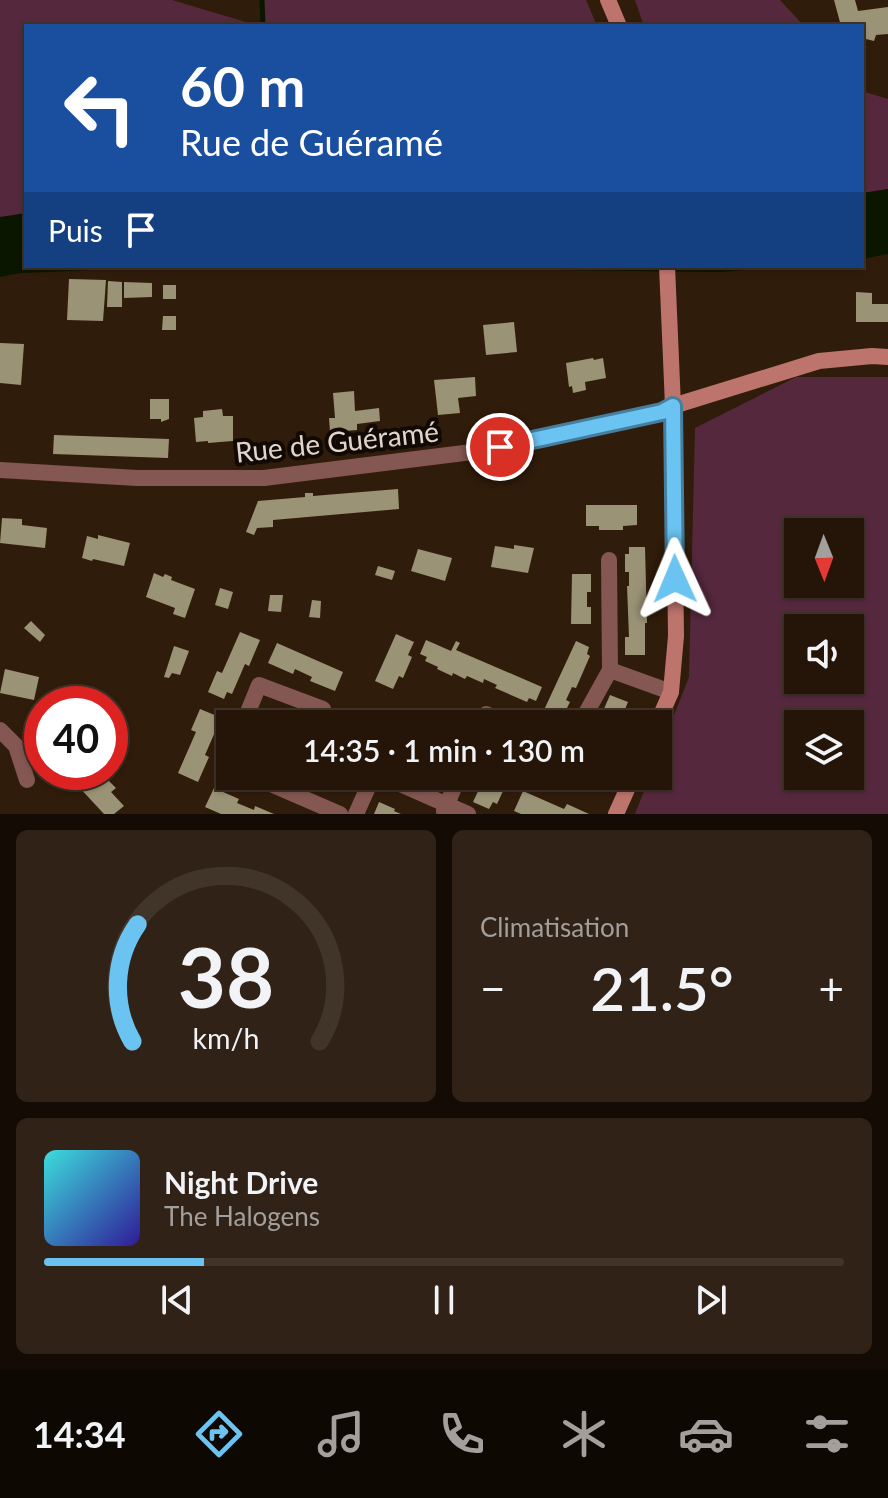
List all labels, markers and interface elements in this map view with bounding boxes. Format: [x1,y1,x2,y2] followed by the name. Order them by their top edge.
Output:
[180,52,305,119] text: 60 m
[48,56,152,160] icon: left
[180,120,443,164] text: Rue de Guéramé
[119,208,163,252] icon: arrive
[48,212,103,248] text: Puis
[234,413,440,469] street label: Rue de Guéramé
[466,413,534,481] pin
[478,425,522,469] icon: arrive
[784,518,864,598] north arrow
[784,518,864,790] map controls
[633,537,717,621] position arrow
[784,614,864,694] button: sound
[24,686,128,790] speed limit sign: 40
[784,710,864,790] button: layers
[303,732,585,768] text: 14:35 · 1 min · 130 m
[480,911,629,943] text: Climatisation
[178,926,274,1026] text: 38
[590,952,734,1024] text: 21.5°
[480,962,506,1014] text: −
[818,962,844,1014] text: +
[193,1021,259,1055] text: km/h
[164,1164,318,1200] text: Night Drive
[164,1200,320,1232] text: The Halogens
[155,1278,199,1322] icon: previous
[422,1278,466,1322] icon: pause
[689,1278,733,1322] icon: next
[191,1406,247,1462] icon: directions
[313,1406,369,1462] icon: music
[434,1406,490,1462] icon: phone
[556,1406,612,1462] icon: climate
[678,1406,734,1462] icon: car
[799,1406,855,1462] icon: filters
[33,1412,126,1456] text: 14:34

